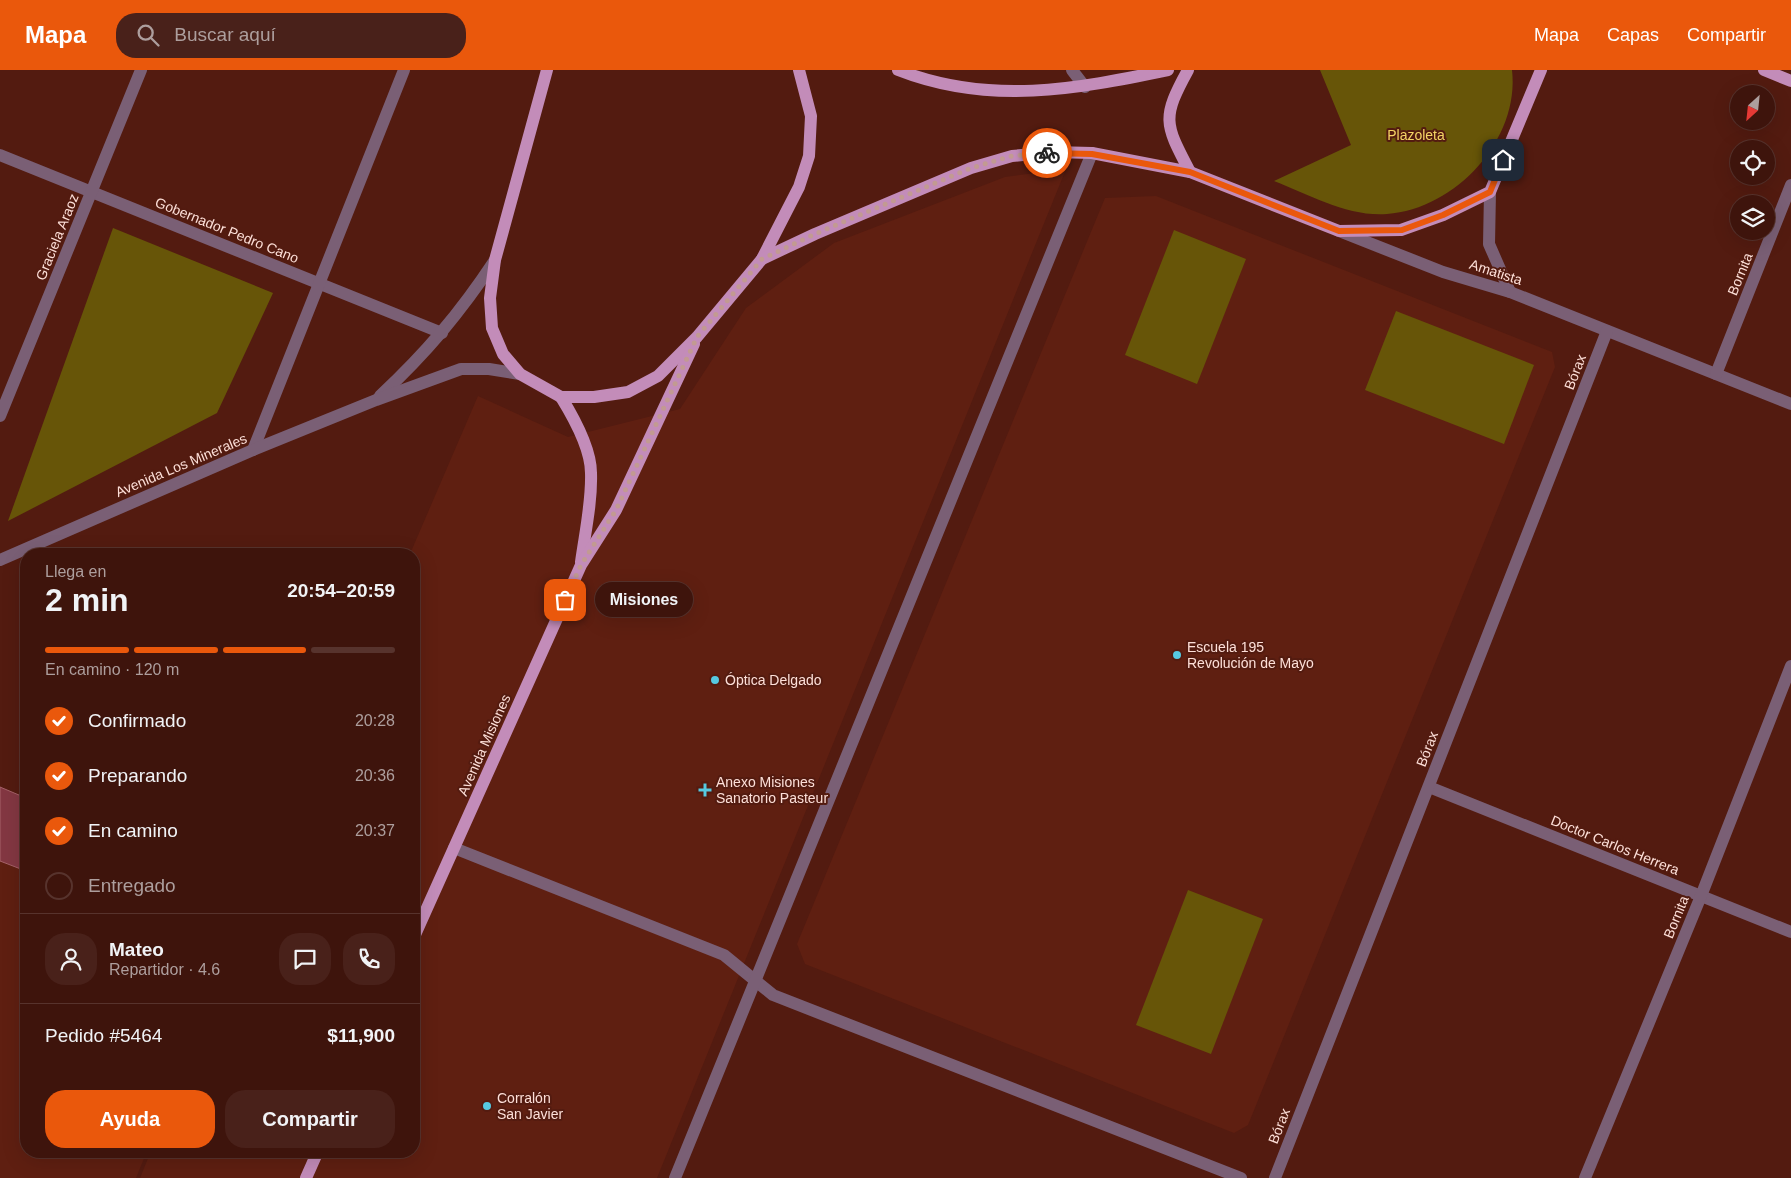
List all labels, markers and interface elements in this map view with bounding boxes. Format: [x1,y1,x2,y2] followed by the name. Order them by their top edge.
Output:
[116,13,466,58] search box
[25,21,86,48] text: Mapa
[134,21,162,49] icon: search
[174,24,276,45] text: Buscar aquí
[1534,25,1579,45] text: Mapa
[1607,25,1659,45] text: Capas
[1687,25,1766,45] text: Compartir
[1730,85,1775,130] north arrow
[1730,85,1775,240] map controls
[1387,127,1445,143] park label: Plazoleta
[1022,128,1072,178] courier
[1033,139,1061,167] icon: bike
[1482,139,1524,181] pin
[1730,140,1775,185] button: locate
[1489,146,1517,174] icon: home
[32,191,82,283] street label: Graciela Araoz
[153,194,301,266] street label: Gobernador Pedro Cano
[1730,195,1775,240] button: layers
[1724,250,1756,298] street label: Bornita
[1468,256,1525,288] street label: Amatista
[1561,352,1589,392] street label: Bórax
[113,430,249,500] street label: Avenida Los Minerales
[45,563,106,580] text: Llega en
[544,579,586,621] pin
[287,580,395,601] text: 20:54–20:59
[45,582,129,618] text: 2 min
[595,582,692,618] callout: Misiones
[551,586,579,614] icon: bag
[610,591,678,608] text: Misiones
[1187,639,1314,671] place label: Escuela 195 Revolución de Mayo
[1171,649,1183,661] marker: Escuela 195 Revolución de Mayo
[45,661,179,678] text: En camino · 120 m
[725,672,822,688] place label: Óptica Delgado
[709,674,721,686] marker: Óptica Delgado
[454,692,514,798] street label: Avenida Misiones
[45,707,73,735] icon: check
[88,710,186,731] text: Confirmado
[355,712,395,729] text: 20:28
[1413,729,1441,769] street label: Bórax
[45,762,73,790] icon: check
[88,765,187,786] text: Preparando
[355,767,395,784] text: 20:36
[716,774,828,806] place label: Anexo Misiones Sanatorio Pasteur
[698,783,712,797] marker: Anexo Misiones Sanatorio Pasteur
[1549,812,1682,878] street label: Doctor Carlos Herrera
[45,817,73,845] icon: check
[88,820,178,841] text: En camino
[355,822,395,839] text: 20:37
[88,875,176,896] text: Entregado
[1660,893,1692,941] street label: Bornita
[45,933,97,985] button: person
[279,933,331,985] button: chat
[343,933,395,985] button: phone
[109,939,164,960] text: Mateo
[109,961,220,978] text: Repartidor · 4.6
[45,1025,162,1046] text: Pedido #5464
[327,1025,395,1046] text: $11,900
[45,1090,215,1148] button: Ayuda
[225,1090,395,1148] button: Compartir
[497,1090,563,1122] place label: Corralón San Javier
[481,1100,493,1112] marker: Corralón San Javier
[1265,1106,1293,1146] street label: Bórax

